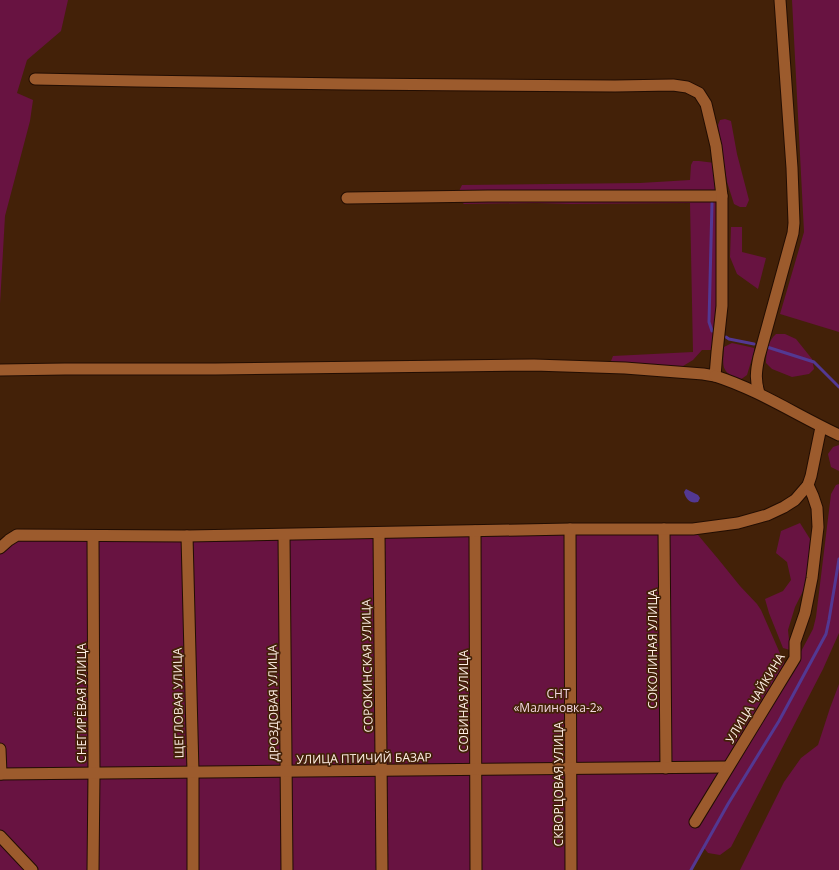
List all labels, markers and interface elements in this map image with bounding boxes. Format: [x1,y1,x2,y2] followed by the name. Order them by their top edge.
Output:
[644,589,661,709] street label: СОКОЛИНАЯ УЛИЦА
[357,599,377,733] street label: СОРОКИНСКАЯ УЛИЦА
[73,643,90,763] street label: СНЕГИРЁВАЯ УЛИЦА
[263,644,283,762] street label: ДРОЗДОВАЯ УЛИЦА
[169,647,187,758] street label: ЩЕГЛОВАЯ УЛИЦА
[455,649,472,752] street label: СОВИНАЯ УЛИЦА
[721,649,789,746] street label: УЛИЦА ЧАЙКИНА
[513,685,603,716] park label: СНТ «Малиновка-2»
[550,721,567,846] street label: СКВОРЦОВАЯ УЛИЦА
[296,748,432,768] street label: УЛИЦА ПТИЧИЙ БАЗАР

